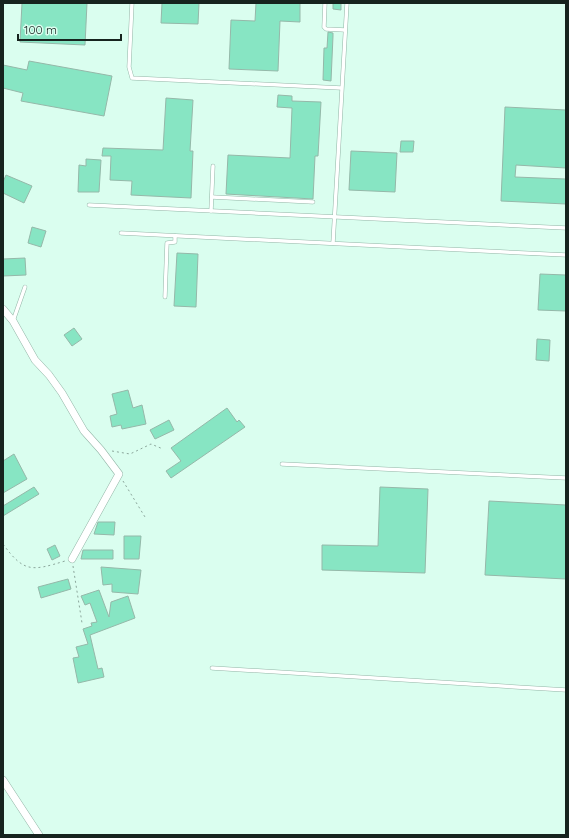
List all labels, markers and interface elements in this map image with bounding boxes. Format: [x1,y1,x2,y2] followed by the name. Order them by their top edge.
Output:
[18,16,121,42] scale bar
[24,22,57,37] text: 100 m

